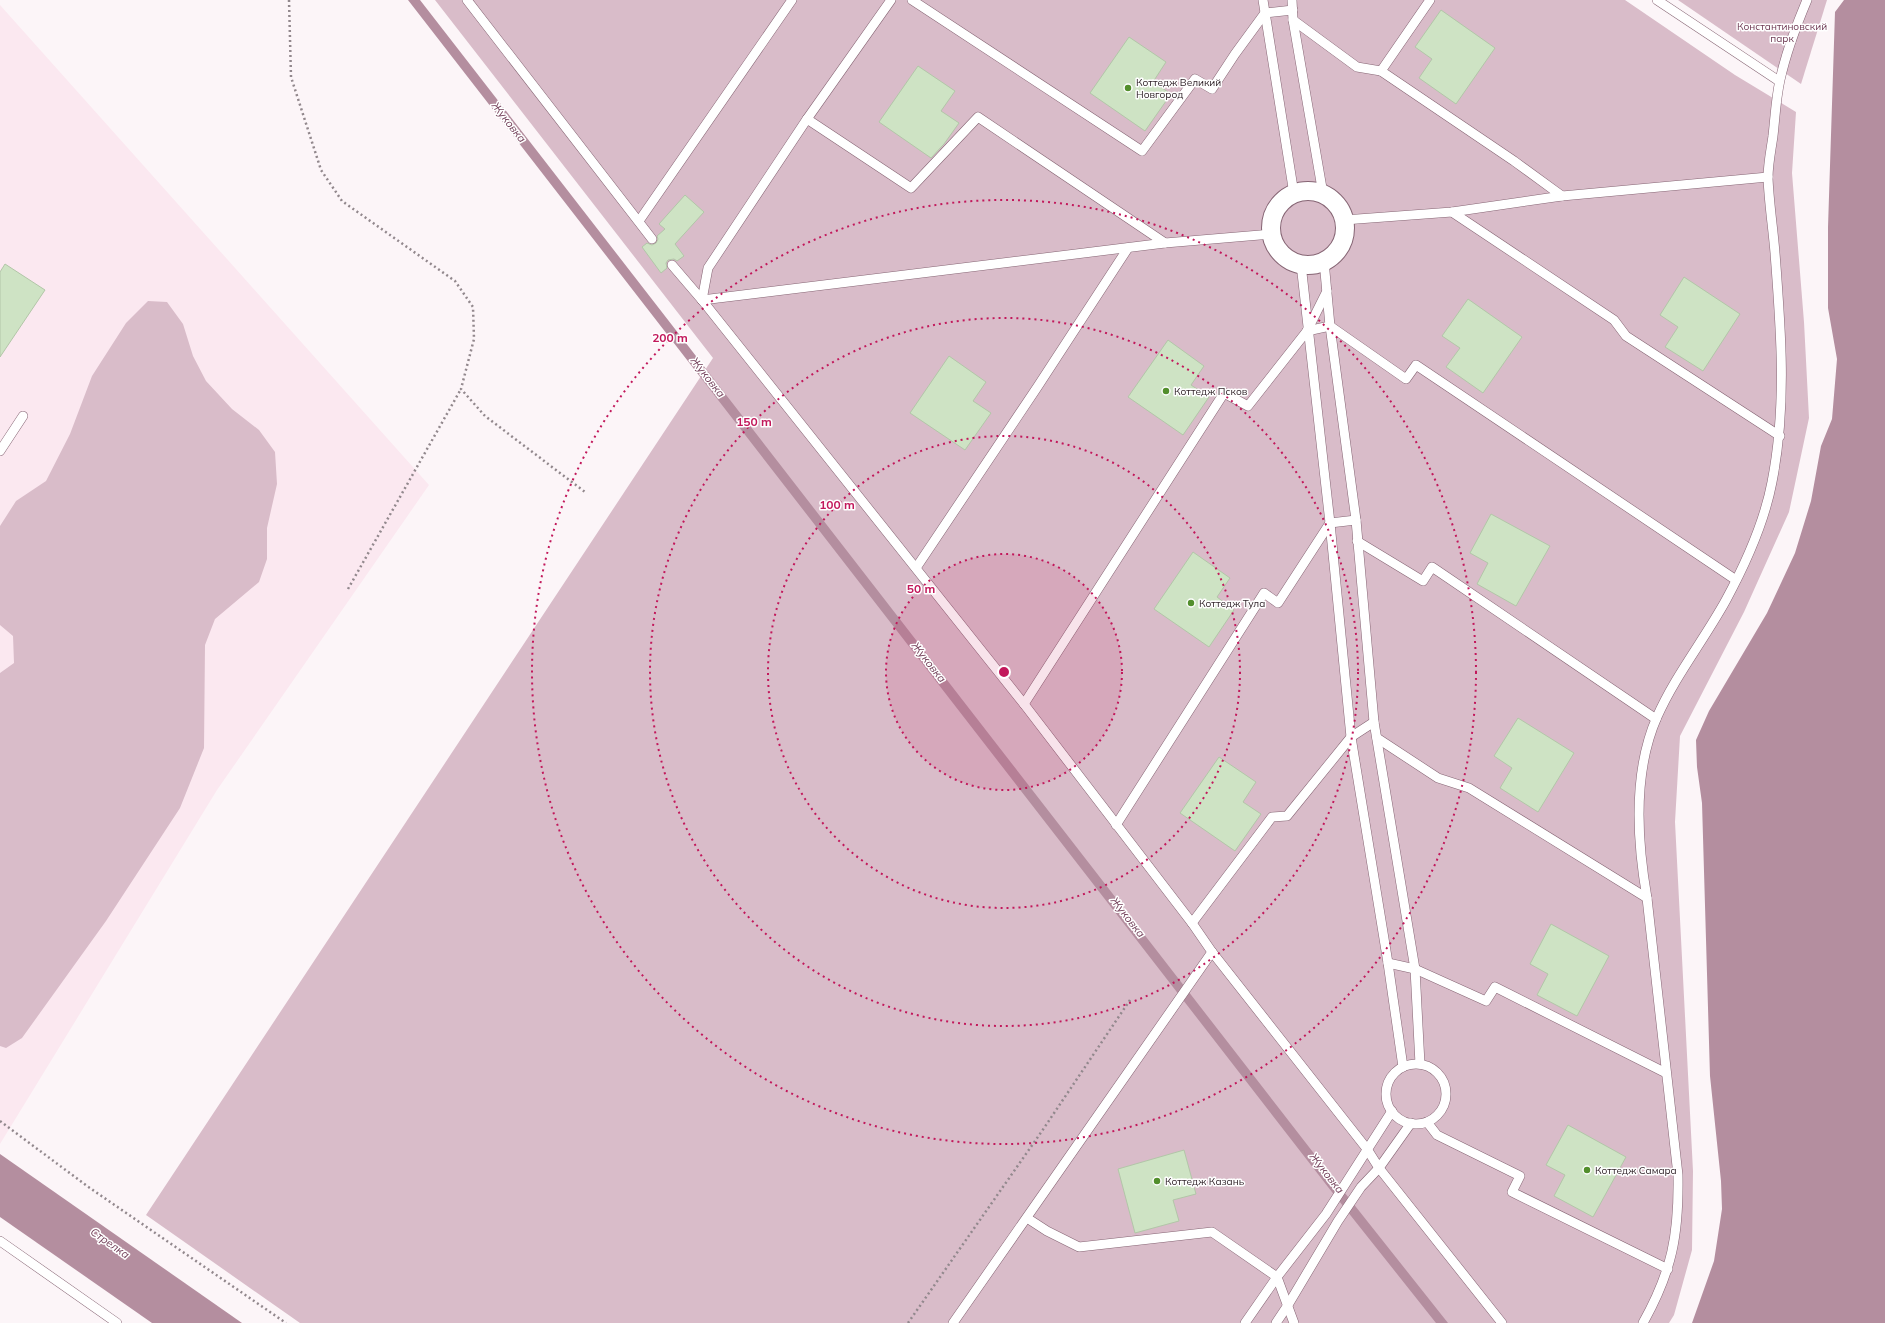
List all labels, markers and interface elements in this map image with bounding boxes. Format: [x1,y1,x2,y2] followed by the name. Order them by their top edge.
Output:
[1737,20,1827,45] park label: Константиновский парк
[1136,76,1221,101] place label: Коттедж Великий Новгород
[1123,83,1133,93] marker: Коттедж Великий Новгород
[488,98,529,145] water label: Жуковка
[652,330,688,345] text: 200 m
[687,353,728,400] water label: Жуковка
[1174,385,1248,398] place label: Коттедж Псков
[1161,386,1171,396] marker: Коттедж Псков
[736,414,772,429] text: 150 m
[819,497,855,512] text: 100 m
[907,581,935,596] text: 50 m
[1199,597,1265,610] place label: Коттедж Тула
[1186,598,1196,608] marker: Коттедж Тула
[908,638,949,685] water label: Жуковка
[997,665,1011,679] centre of rings
[1107,893,1148,940] water label: Жуковка
[1306,1149,1347,1196] water label: Жуковка
[1595,1164,1677,1177] place label: Коттедж Самара
[1582,1165,1592,1175] marker: Коттедж Самара
[1165,1175,1245,1188] place label: Коттедж Казань
[1152,1176,1162,1186] marker: Коттедж Казань
[88,1225,132,1262] water label: Стрелка

